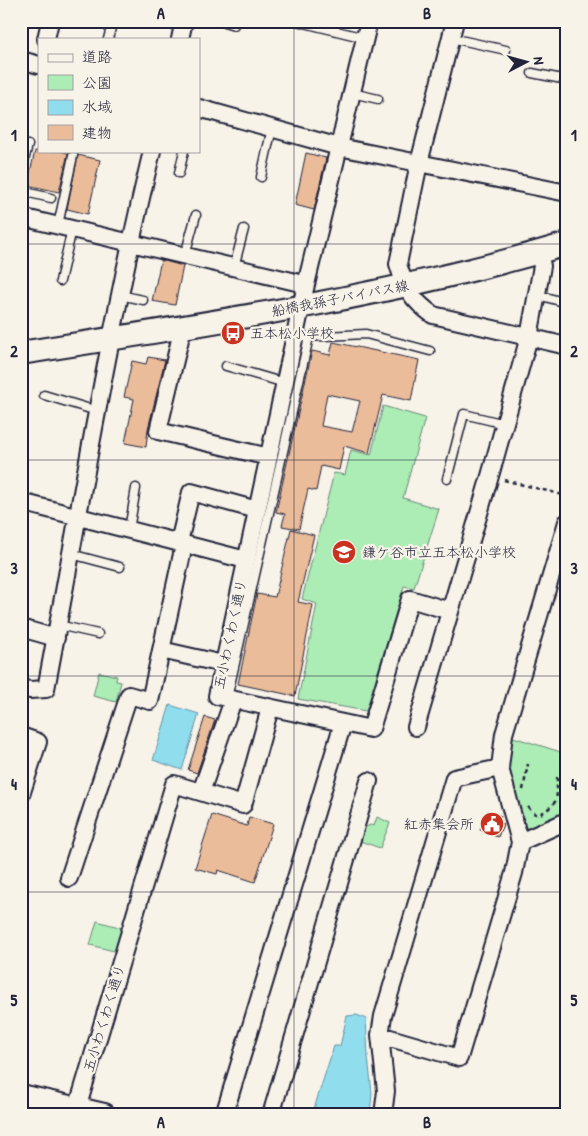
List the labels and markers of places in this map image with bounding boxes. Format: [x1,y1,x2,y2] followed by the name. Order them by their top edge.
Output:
[220,320,246,346] bus stop icon: 五本松小学校
[250,323,334,342] place label: 五本松小学校
[331,539,357,565] school or university icon: 鎌ケ谷市立五本松小学校
[362,542,516,561] place label: 鎌ケ谷市立五本松小学校
[479,811,505,837] public building icon: 紅赤集会所
[404,814,474,833] place label: 紅赤集会所

